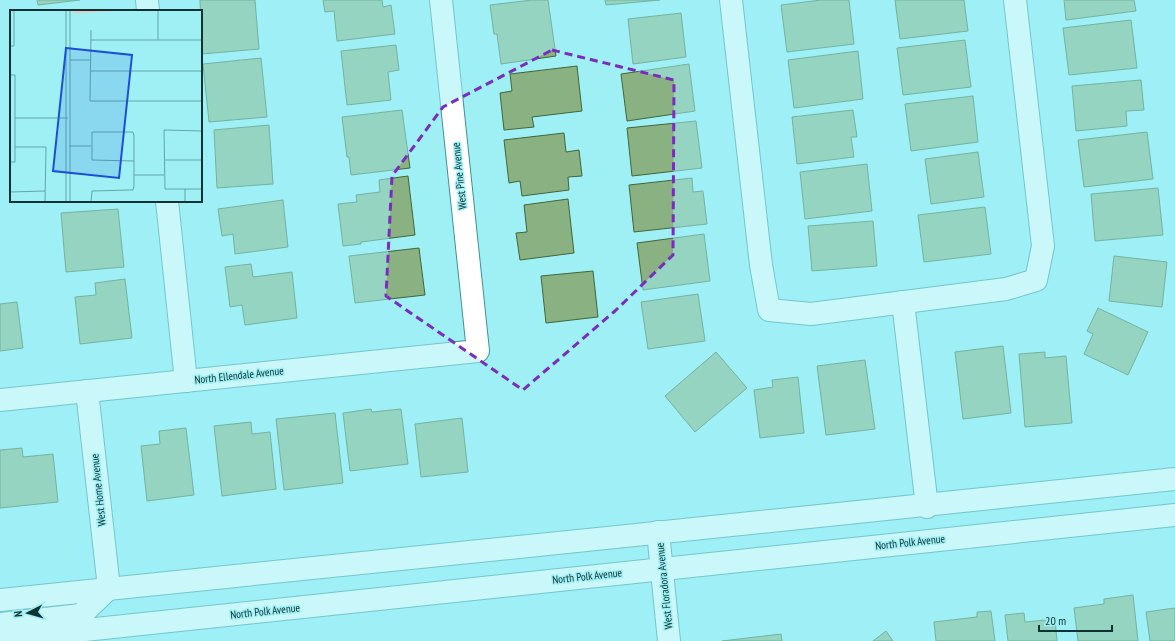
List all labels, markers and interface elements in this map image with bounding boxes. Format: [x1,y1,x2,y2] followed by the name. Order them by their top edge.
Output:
[10,10,202,202] inset map
[448,141,469,210] street label: West Pine Avenue
[194,363,285,387] street label: North Ellendale Avenue
[87,453,109,527] street label: West Home Avenue
[874,531,946,553] street label: North Polk Avenue
[652,542,675,630] street label: West Floradora Avenue
[551,565,623,587] street label: North Polk Avenue
[8,593,48,633] north arrow
[229,600,301,622] street label: North Polk Avenue
[1039,607,1112,633] scale bar
[11,610,25,618] text: N
[1045,613,1066,628] text: 20 m

